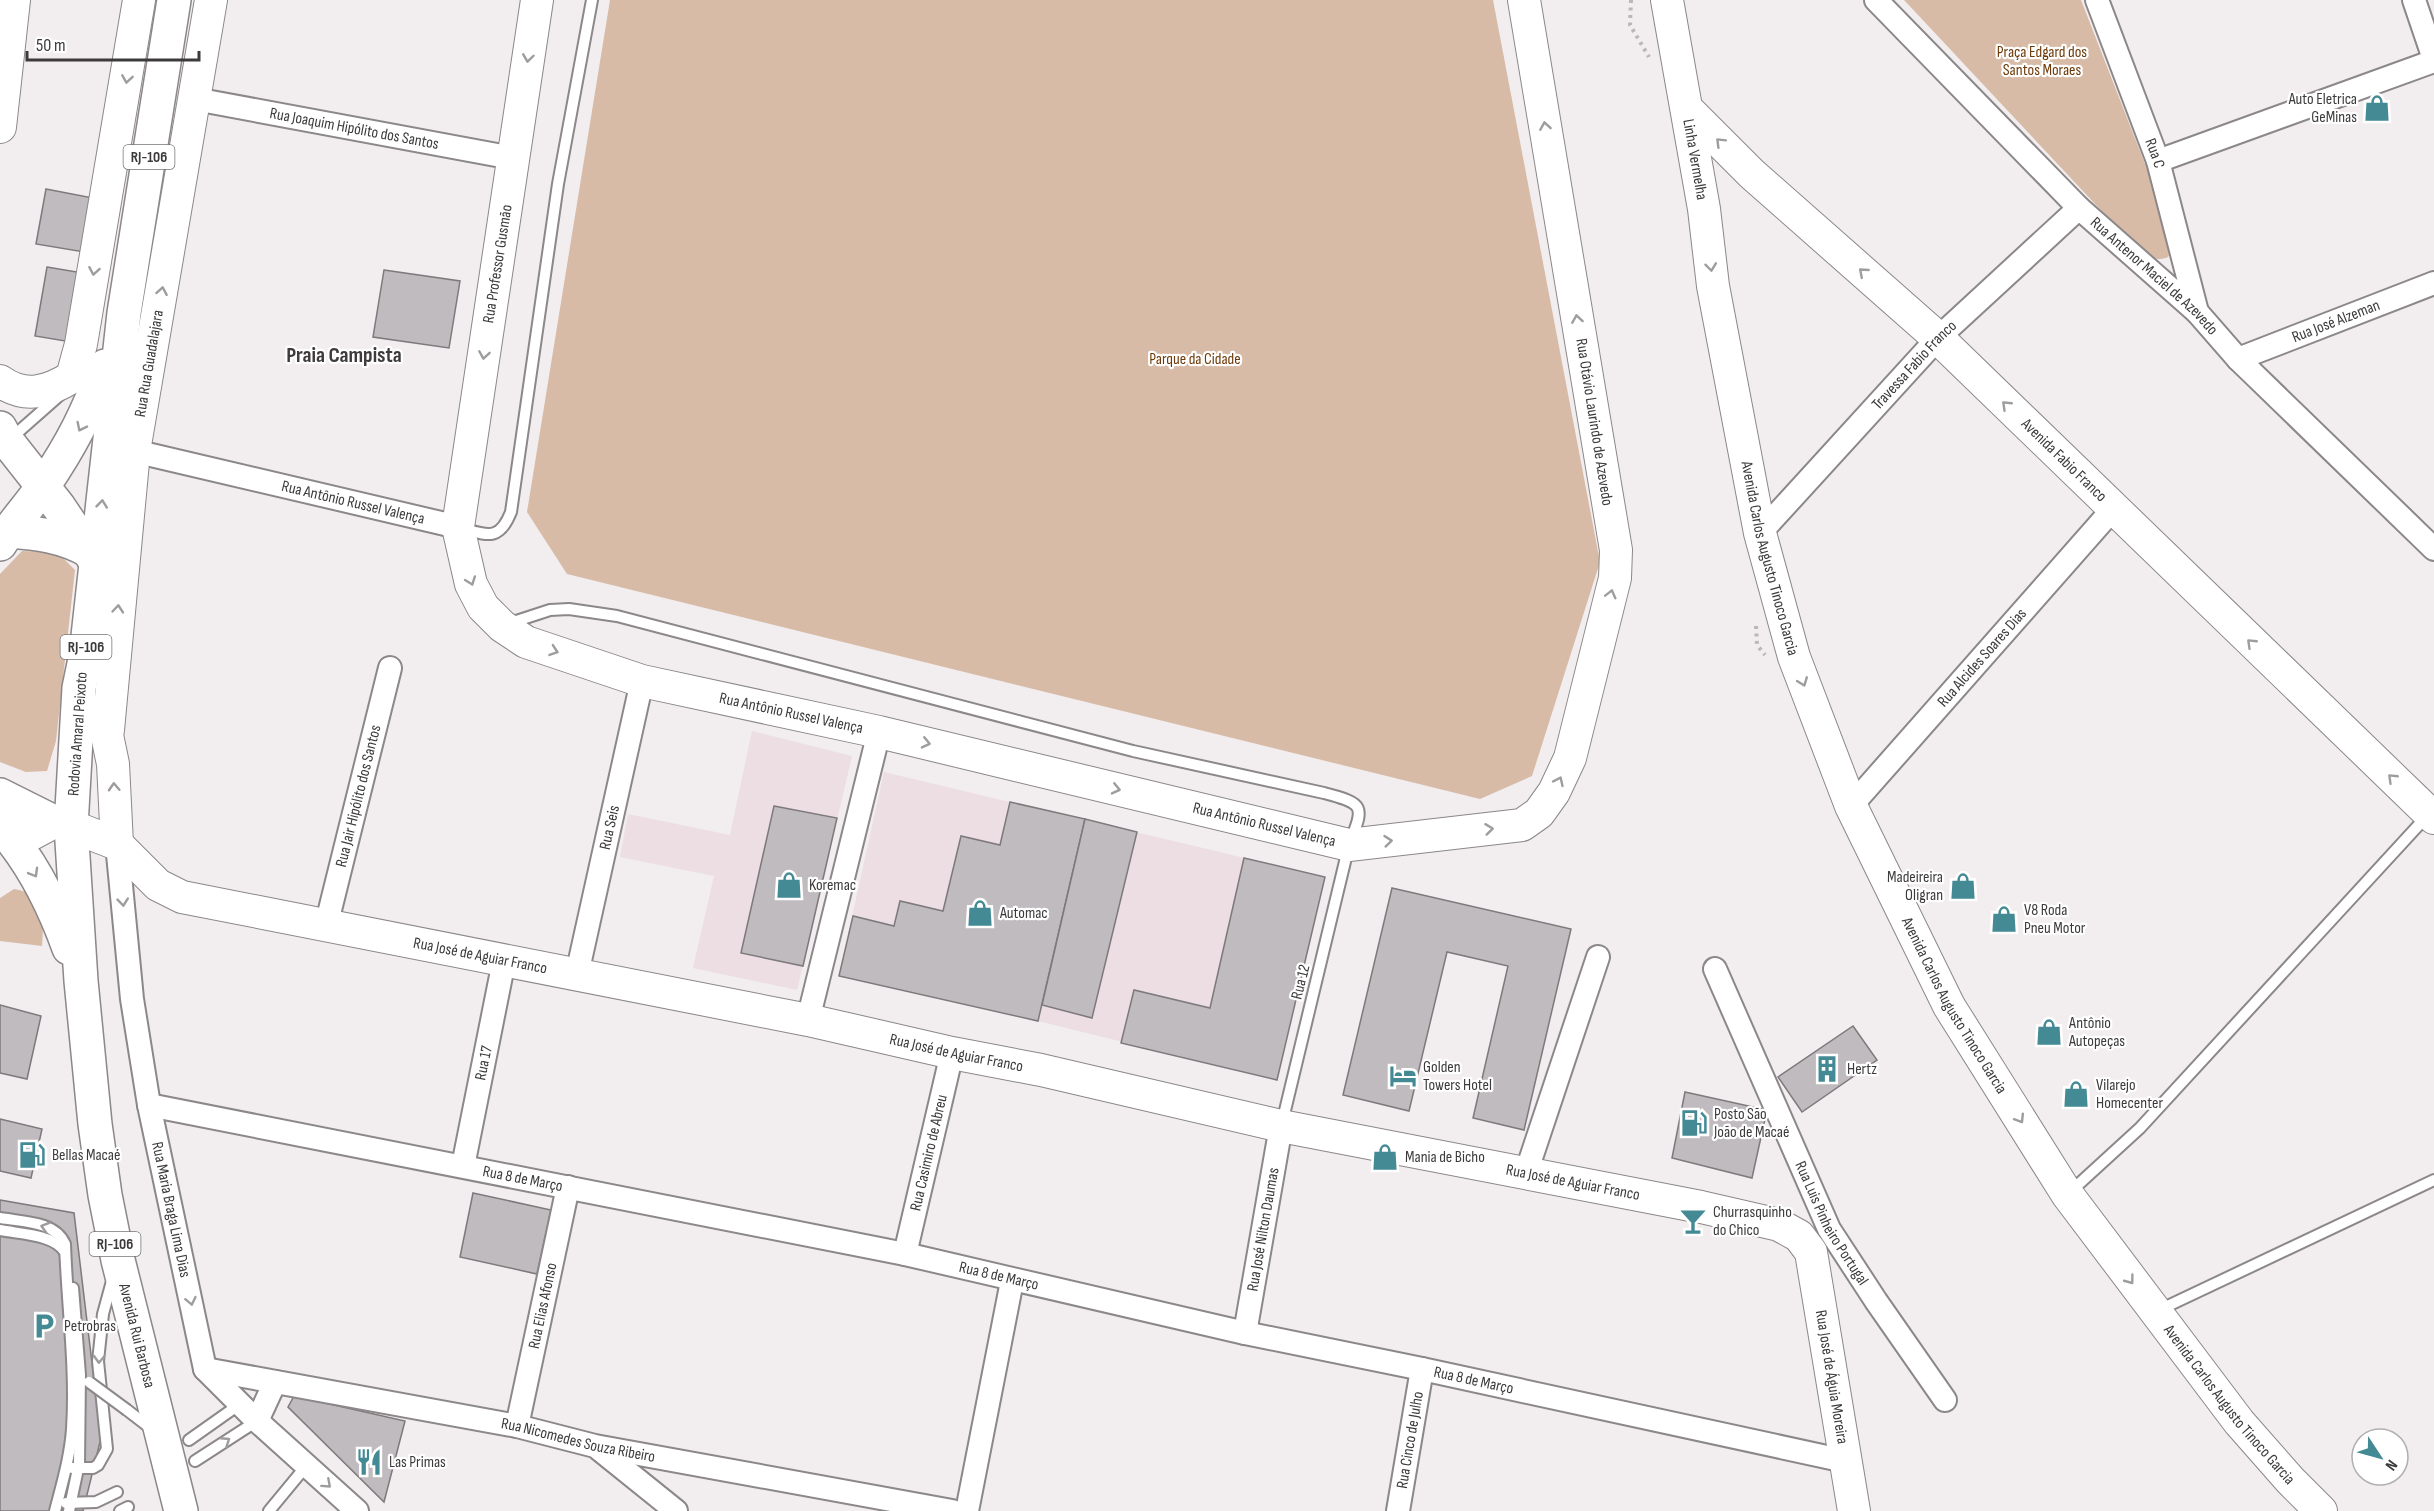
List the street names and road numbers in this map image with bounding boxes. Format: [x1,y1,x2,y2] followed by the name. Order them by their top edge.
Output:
[268,104,441,154] street label: Rua Joaquim Hipólito dos Santos
[1679,118,1712,201] street label: Linha Vermelha
[2141,136,2169,171] street label: Rua C
[124,145,174,169] road number: RJ-106
[479,203,517,325] street label: Rua Professor Gusmão
[2086,213,2222,339] street label: Rua Antenor Maciel de Azevedo
[2289,295,2383,347] street label: Rua José Alzeman
[130,309,167,418] street label: Rua Rua Guadalajara
[1868,316,1960,414] street label: Travessa Fabio Franco
[1571,337,1617,507] street label: Rua Otávio Laurindo de Azevedo
[2017,414,2111,506] street label: Avenida Fabio Franco
[1737,459,1803,658] street label: Avenida Carlos Augusto Tinoco Garcia
[280,476,426,528] street label: Rua Antônio Russel Valença
[1933,604,2031,711] street label: Rua Alcides Soares Dias
[60,635,112,659] road number: RJ-106
[64,671,92,797] street label: Rodovia Amaral Peixoto
[718,688,865,738] street label: Rua Antônio Russel Valença
[331,723,385,869] street label: Rua Jair Hipólito dos Santos
[1191,798,1338,851] street label: Rua Antônio Russel Valença
[595,803,624,852] street label: Rua Seis
[1897,913,2011,1097] street label: Avenida Carlos Augusto Tinoco Garcia
[412,933,549,978] street label: Rua José de Aguiar Franco
[1288,963,1314,1001] street label: Rua 12
[888,1030,1025,1076] street label: Rua José de Aguiar Franco
[471,1044,496,1082] street label: Rua 17
[906,1093,951,1213] street label: Rua Casimiro de Abreu
[148,1140,195,1279] street label: Rua Maria Braga Lima Dias
[1791,1158,1873,1289] street label: Rua Luis Pinheiro Portugal
[1504,1160,1641,1205] street label: Rua José de Aguiar Franco
[481,1162,564,1196] street label: Rua 8 de Março
[1243,1166,1283,1293] street label: Rua José Nilton Daumas
[90,1232,140,1256] road number: RJ-106
[957,1257,1041,1294] street label: Rua 8 de Março
[524,1261,561,1350] street label: Rua Elias Afonso
[114,1280,159,1390] street label: Avenida Rui Barbosa
[1811,1309,1852,1445] street label: Rua José de Águia Moreira
[2159,1320,2299,1488] street label: Avenida Carlos Augusto Tinoco Garcia
[1432,1362,1515,1398] street label: Rua 8 de Março
[1392,1390,1428,1490] street label: Rua Cinco de Julho
[500,1414,657,1466] street label: Rua Nicomedes Souza Ribeiro

